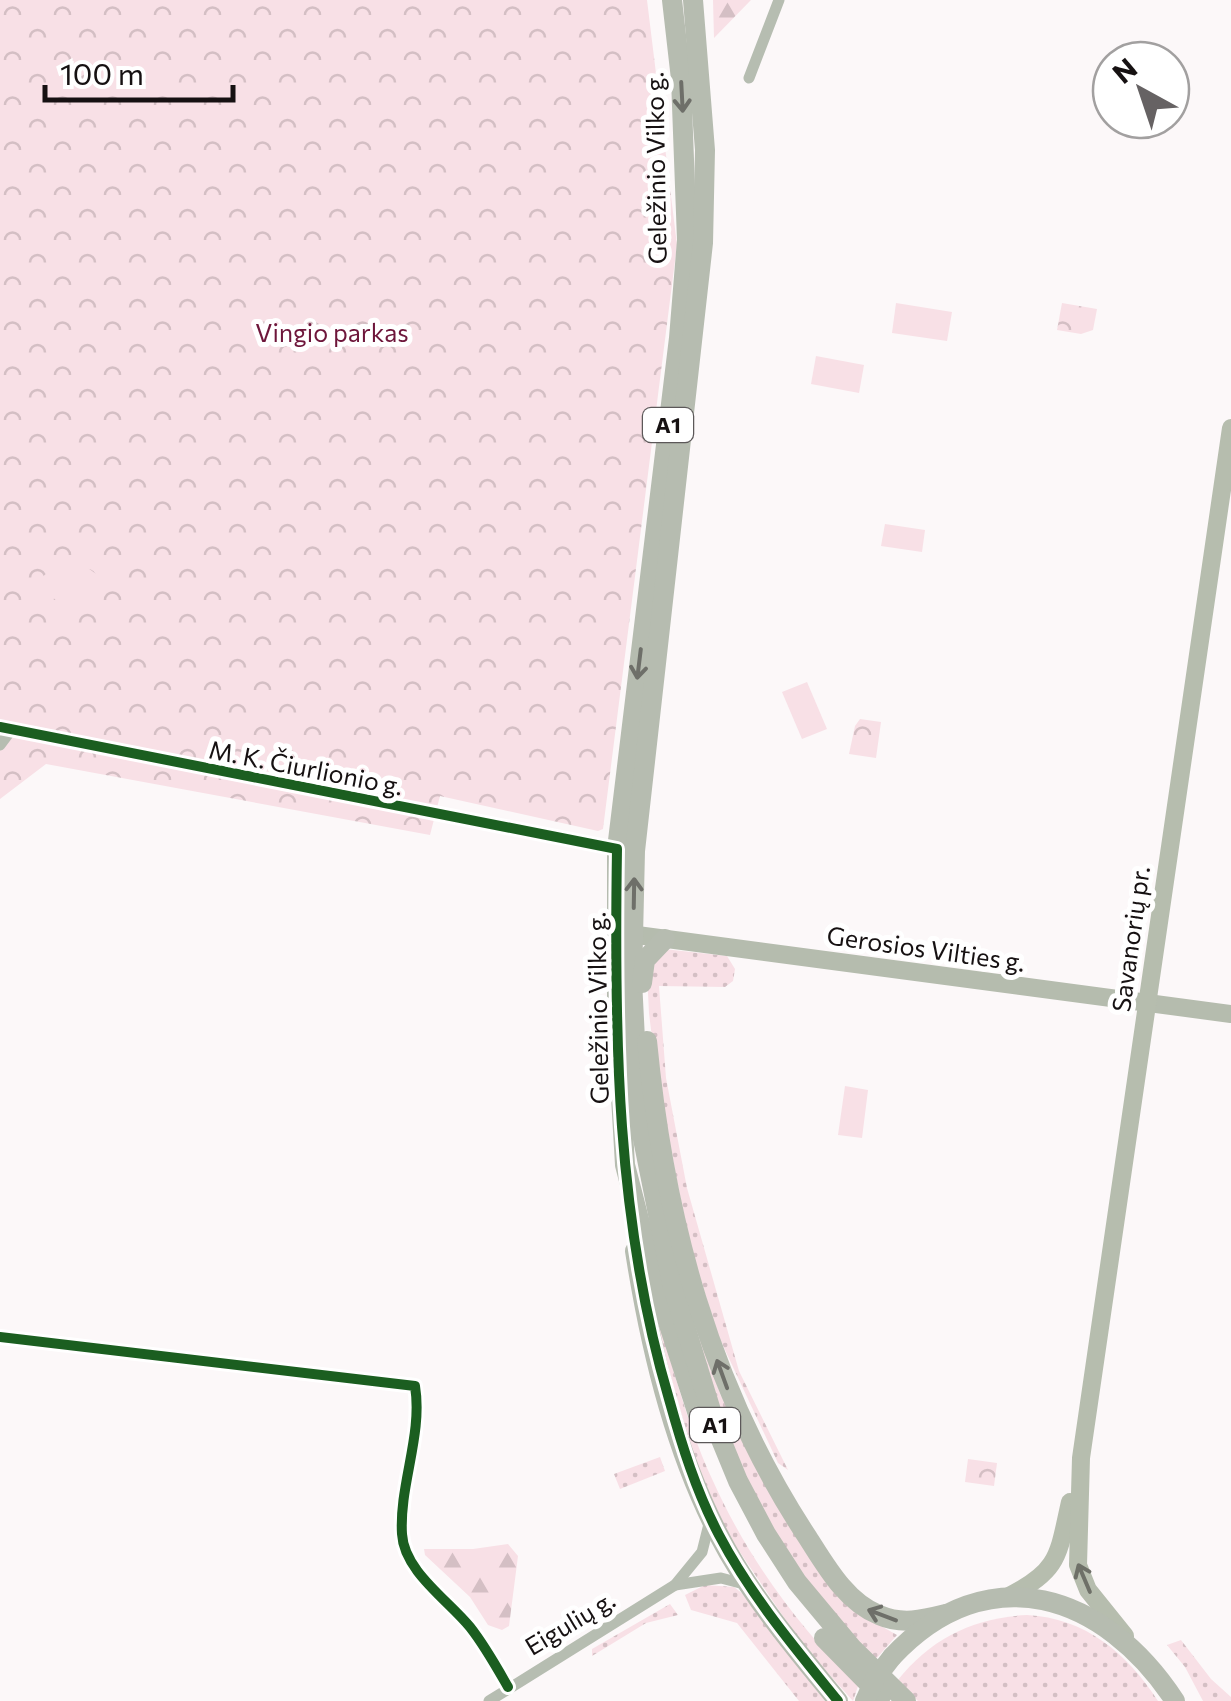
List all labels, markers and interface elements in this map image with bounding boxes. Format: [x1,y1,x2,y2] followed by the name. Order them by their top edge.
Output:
[45,40,232,102] scale bar
[1091,40,1191,140] north arrow
[1105,50,1143,90] text: N
[60,54,144,91] text: 100 m
[638,72,672,265] street label: Geležinio Vilko g.
[673,80,692,112] one-way arrow
[255,317,409,347] park label: Vingio parkas
[643,408,693,442] road number: A1
[629,647,648,680] one-way arrow
[207,733,406,801] street label: M. K. Čiurlionio g.
[1105,864,1155,1014] street label: Savanorių pr.
[625,877,644,909] one-way arrow
[580,912,614,1105] street label: Geležinio Vilko g.
[825,919,1027,977] street label: Gerosios Vilties g.
[712,1359,730,1390] one-way arrow
[690,1408,740,1442] road number: A1
[1074,1563,1092,1594] one-way arrow
[519,1584,620,1661] street label: Eigulių g.
[867,1605,898,1623] one-way arrow

